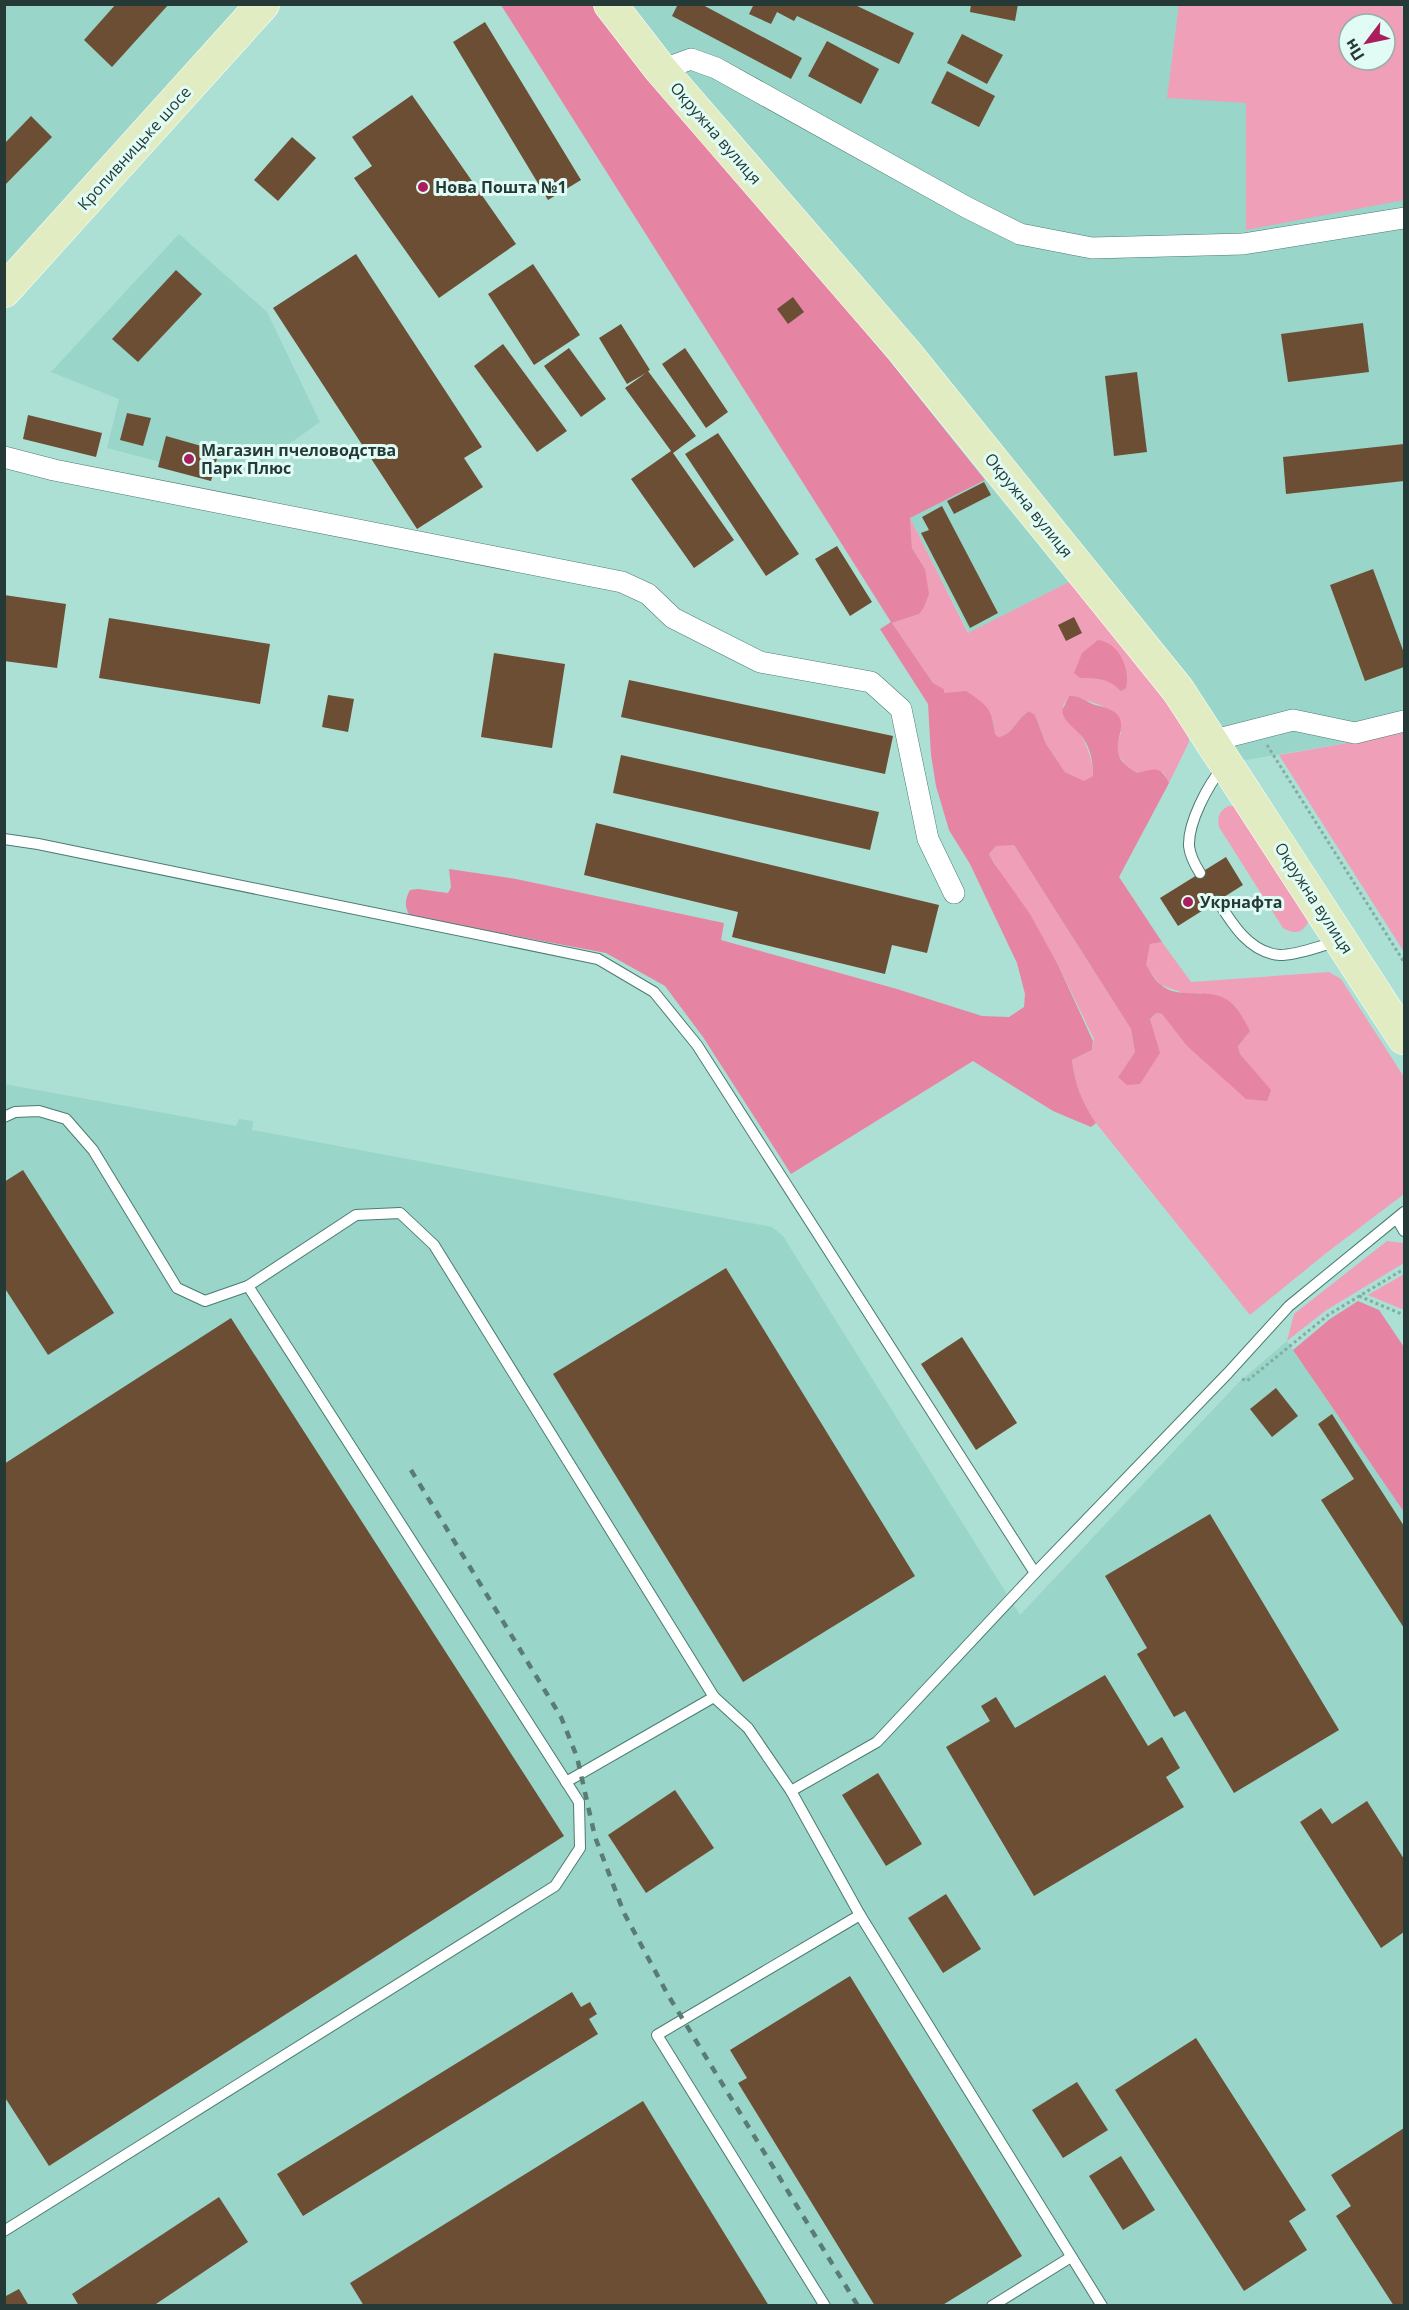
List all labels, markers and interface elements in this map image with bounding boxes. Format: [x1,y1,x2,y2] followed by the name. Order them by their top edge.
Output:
[1337,12,1397,72] north arrow
[1339,35,1370,65] text: Пн
[665,77,767,189] street label: Окружна вулиця
[72,81,196,215] street label: Кропивницьке шосе
[435,176,567,198] place label: Нова Пошта №1
[416,180,430,194] marker: Нова Пошта №1
[201,439,396,479] place label: Магазин пчеловодства Парк Плюс
[980,448,1078,562] street label: Окружна вулиця
[182,452,196,466] marker: Магазин пчеловодства Парк Плюс
[1270,838,1358,958] street label: Окружна вулиця
[1200,891,1282,913] place label: Укрнафта
[1181,895,1195,909] marker: Укрнафта

